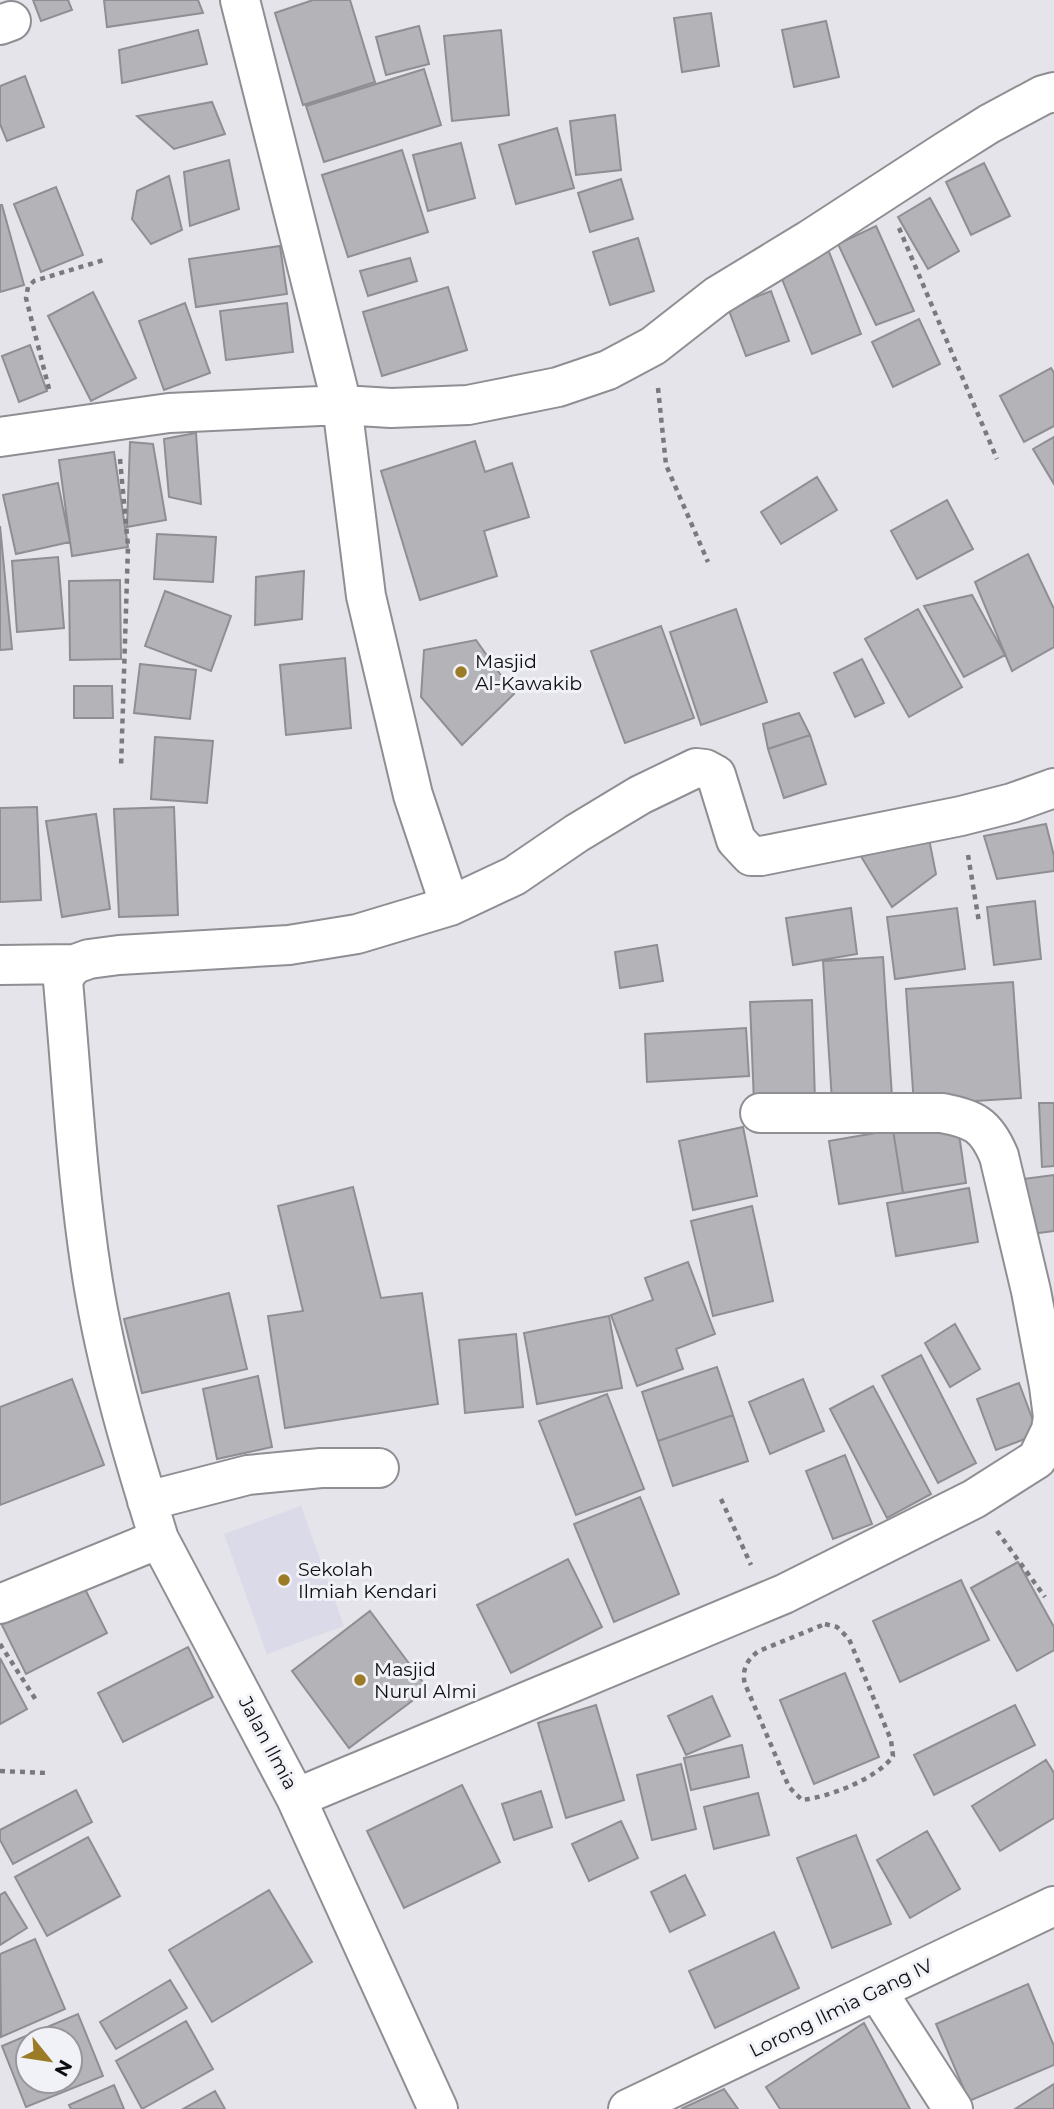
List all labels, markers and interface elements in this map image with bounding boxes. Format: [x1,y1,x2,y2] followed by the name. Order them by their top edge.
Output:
[475,650,582,695] place label: Masjid Al-Kawakib
[453,664,469,680] marker: Masjid Al-Kawakib
[298,1558,437,1603] place label: Sekolah Ilmiah Kendari
[276,1572,292,1588] marker: Sekolah Ilmiah Kendari
[374,1658,477,1703] place label: Masjid Nurul Almi
[352,1672,368,1688] marker: Masjid Nurul Almi
[233,1692,302,1794] street label: Jalan Ilmia
[746,1953,937,2062] street label: Lorong Ilmia Gang IV
[14,2025,84,2095] north arrow
[49,2056,77,2081] text: N

